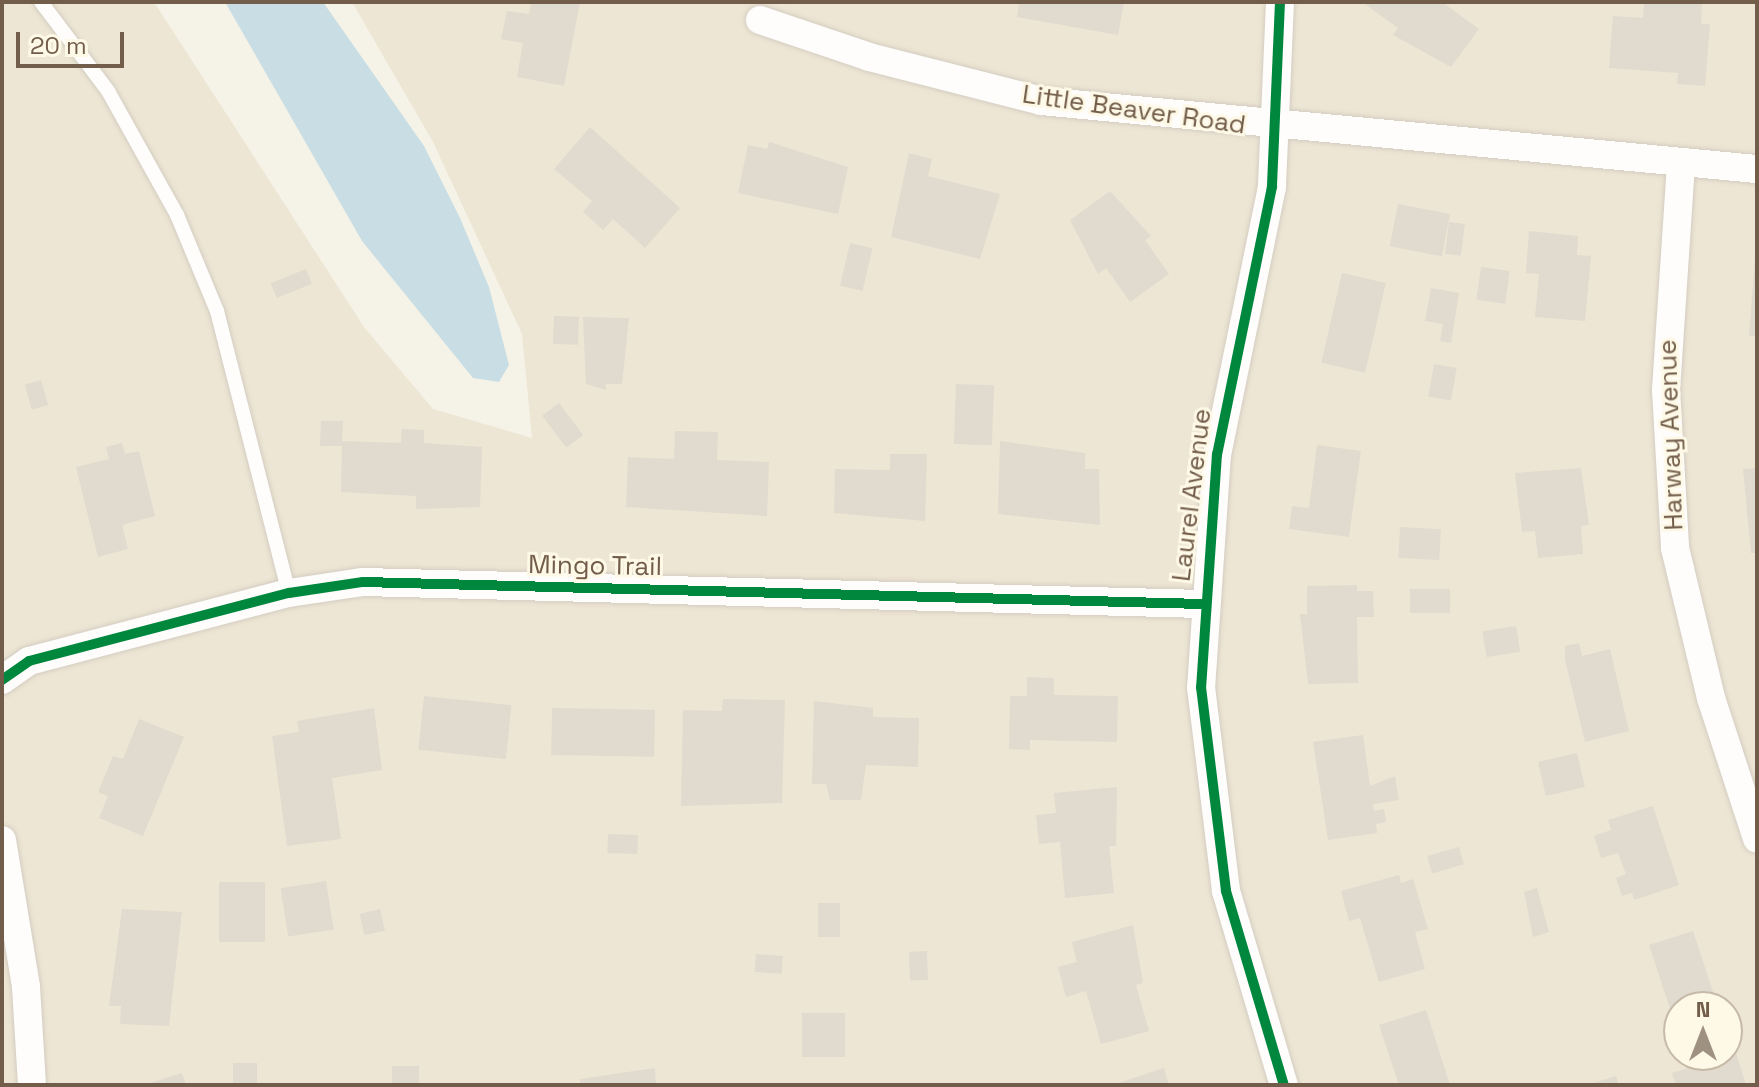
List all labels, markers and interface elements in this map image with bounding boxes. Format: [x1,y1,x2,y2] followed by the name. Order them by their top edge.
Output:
[20,16,128,66] scale bar
[30,30,87,61] text: 20 m
[1020,79,1248,141] street label: Little Beaver Road
[1652,339,1690,531] street label: Harway Avenue
[1166,407,1218,583] street label: Laurel Avenue
[527,549,663,583] street label: Mingo Trail
[1663,991,1743,1071] north arrow
[1696,995,1710,1023] text: N

